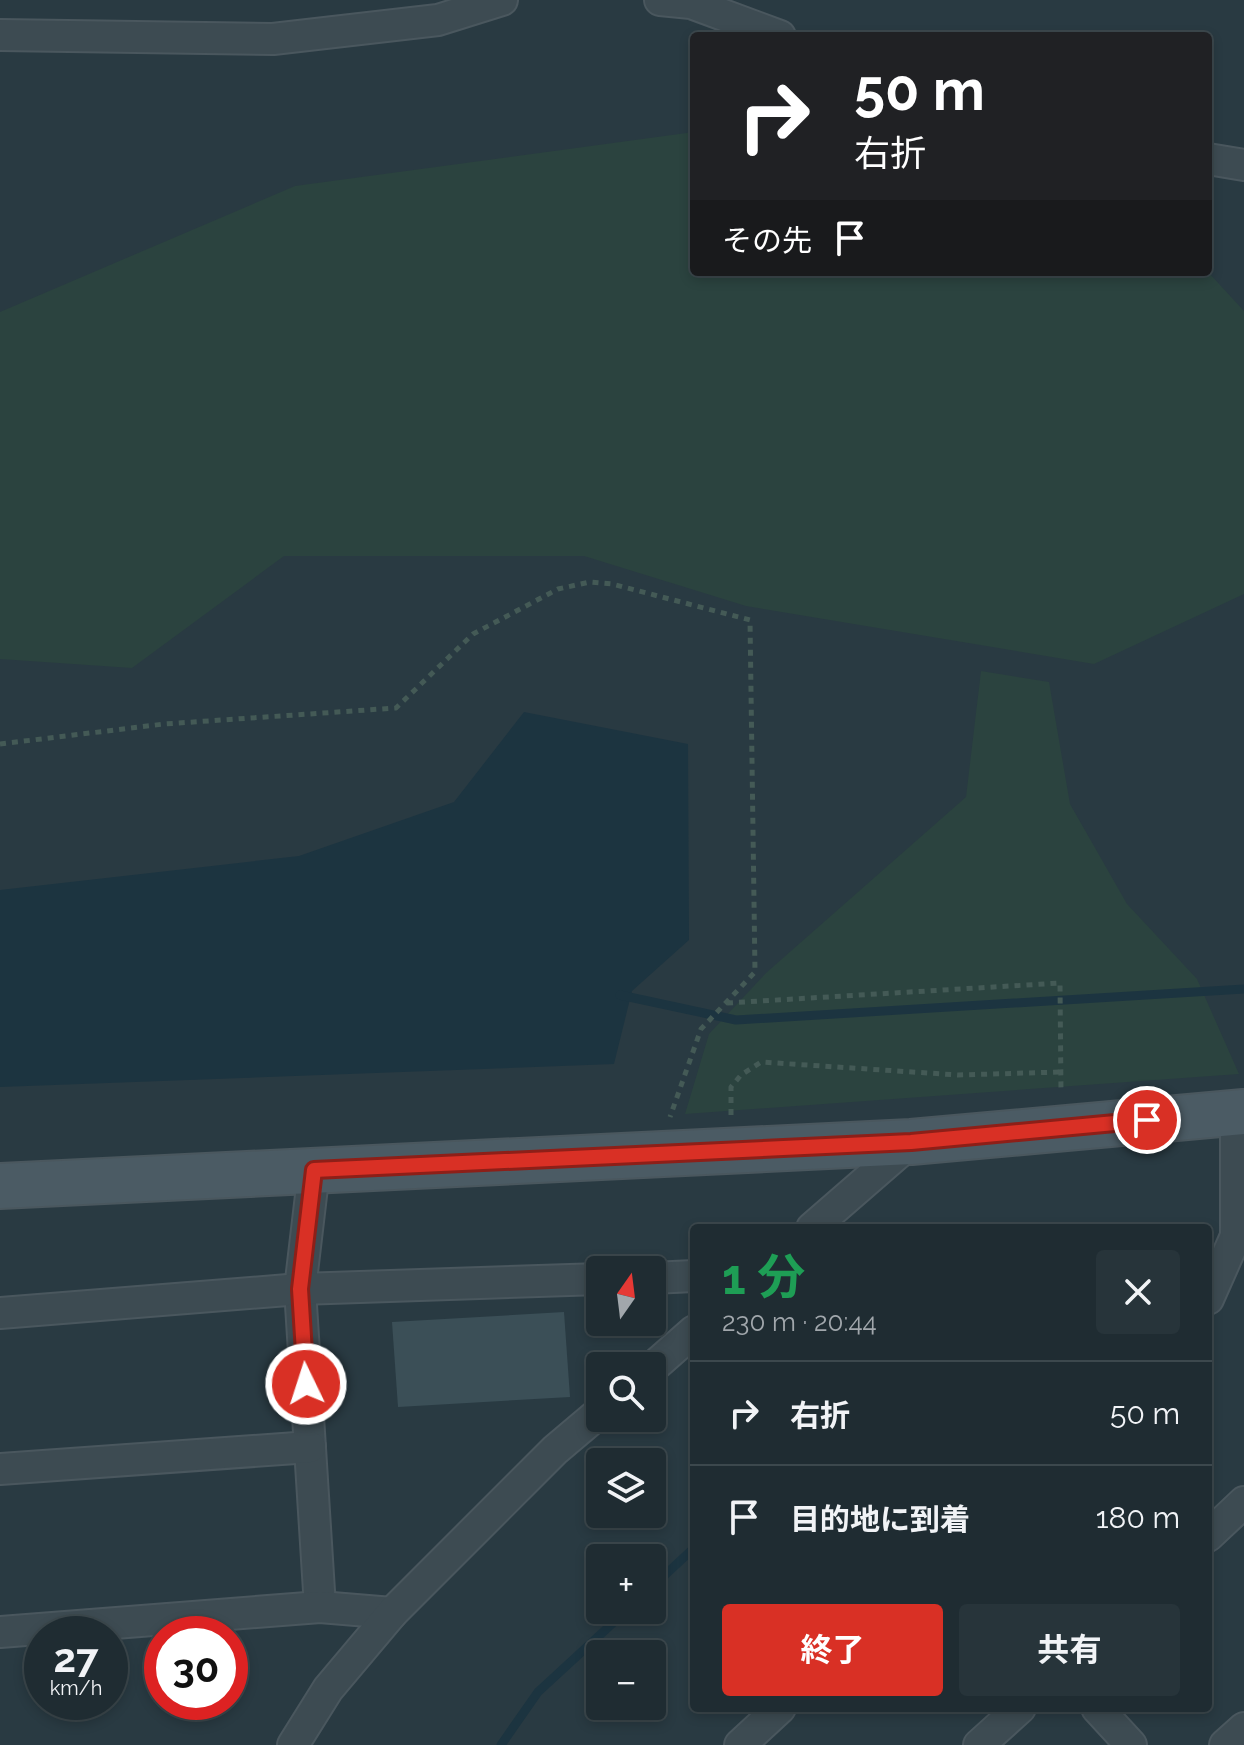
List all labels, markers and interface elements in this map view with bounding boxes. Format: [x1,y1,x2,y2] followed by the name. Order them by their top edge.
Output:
[854,57,985,123] text: 50 m
[722,64,826,168] icon: right
[854,132,926,174] text: 右折
[828,216,872,260] icon: arrive
[722,223,812,258] text: その先
[1113,1086,1181,1154] pin
[1125,1098,1169,1142] icon: arrive
[722,1249,805,1305] text: 1 分
[1096,1250,1180,1334] button: close
[586,1256,666,1336] north arrow
[586,1256,666,1720] map controls
[722,1307,877,1337] text: 230 m · 20:44
[264,1342,348,1426] position arrow
[586,1352,666,1432] button: search
[722,1391,766,1435] icon: right
[1110,1396,1180,1431] text: 50 m
[790,1398,850,1433] text: 右折
[586,1448,666,1528] button: layers
[722,1495,766,1539] icon: arrive
[1096,1500,1180,1535] text: 180 m
[790,1502,970,1537] text: 目的地に到着
[586,1544,666,1624] button: +
[722,1604,943,1696] button: 終了
[959,1604,1180,1696] button: 共有
[144,1616,248,1720] speed limit sign: 30
[53,1634,98,1681] text: 27
[586,1640,666,1720] button: −
[50,1676,102,1700] text: km/h

